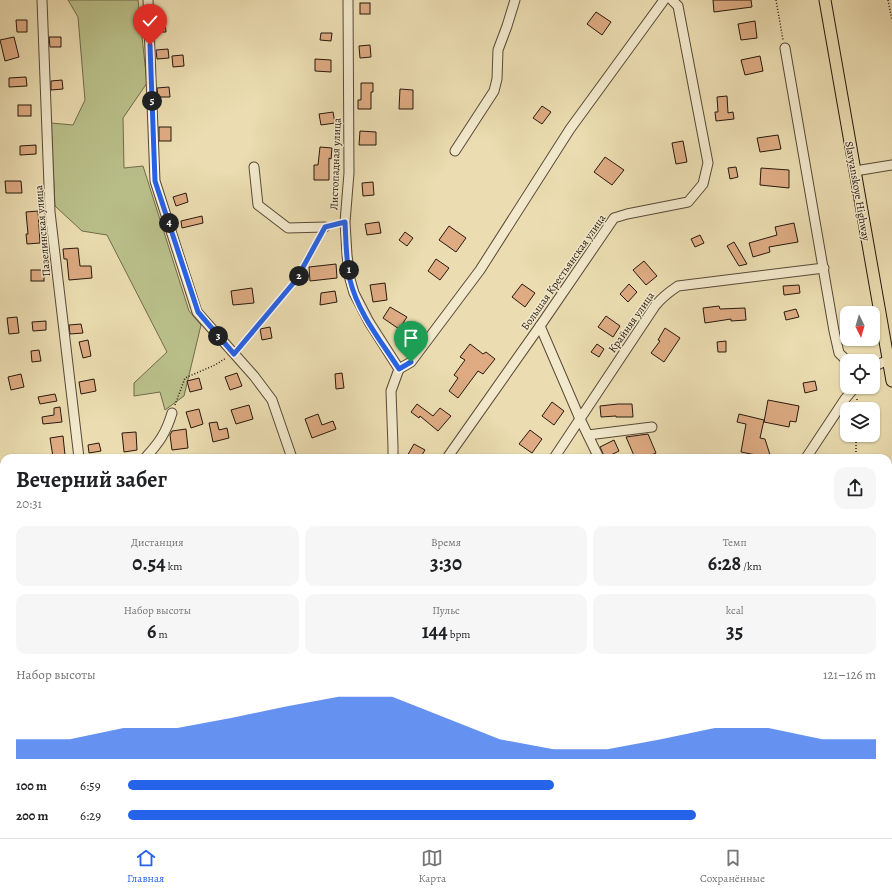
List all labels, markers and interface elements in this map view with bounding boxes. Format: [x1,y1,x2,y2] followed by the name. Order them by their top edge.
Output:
[133,4,167,45] pin
[139,10,161,32] icon: check
[142,91,162,111] pin: 5
[150,93,154,108] text: 5
[326,117,345,210] street label: Листопадная улица
[841,140,874,242] street label: Slavyanskoye Highway
[31,184,54,277] street label: Пазелинская улица
[518,210,610,333] street label: Большая Крестьянская улица
[159,213,179,233] pin: 4
[166,215,172,230] text: 4
[339,260,359,280] pin: 1
[347,262,351,277] text: 1
[289,266,309,286] pin: 2
[296,268,302,283] text: 2
[605,288,659,356] street label: Крайняя улица
[840,306,880,346] north arrow
[840,306,880,442] map controls
[394,321,428,362] pin
[208,326,228,346] pin: 3
[400,327,422,349] icon: arrive
[216,328,220,343] text: 3
[840,354,880,394] button: locate
[840,402,880,442] button: layers
[16,465,167,495] text: Вечерний забег
[834,467,876,509] button: share
[16,495,42,512] text: 20:31
[131,535,184,550] text: Дистанция
[431,535,461,550] text: Время
[723,535,747,550] text: Темп
[132,550,166,577] text: 0.54
[430,550,462,577] text: 3:30
[708,550,741,577] text: 6:28
[166,559,182,574] text: km
[741,559,762,574] text: /km
[124,603,191,618] text: Набор высоты
[432,603,460,618] text: Пульс
[726,603,743,618] text: kcal
[147,618,156,645] text: 6
[422,618,448,645] text: 144
[726,618,743,645] text: 35
[156,627,168,642] text: m
[448,627,470,642] text: bpm
[16,666,96,683] text: Набор высоты
[823,666,876,683] text: 121–126 m
[16,777,47,794] text: 100 m
[80,777,101,794] text: 6:59
[16,807,49,824] text: 200 m
[80,807,101,824] text: 6:29
[127,847,164,886] tab: Главная
[418,847,446,886] tab: Карта
[700,847,765,886] tab: Сохранённые

